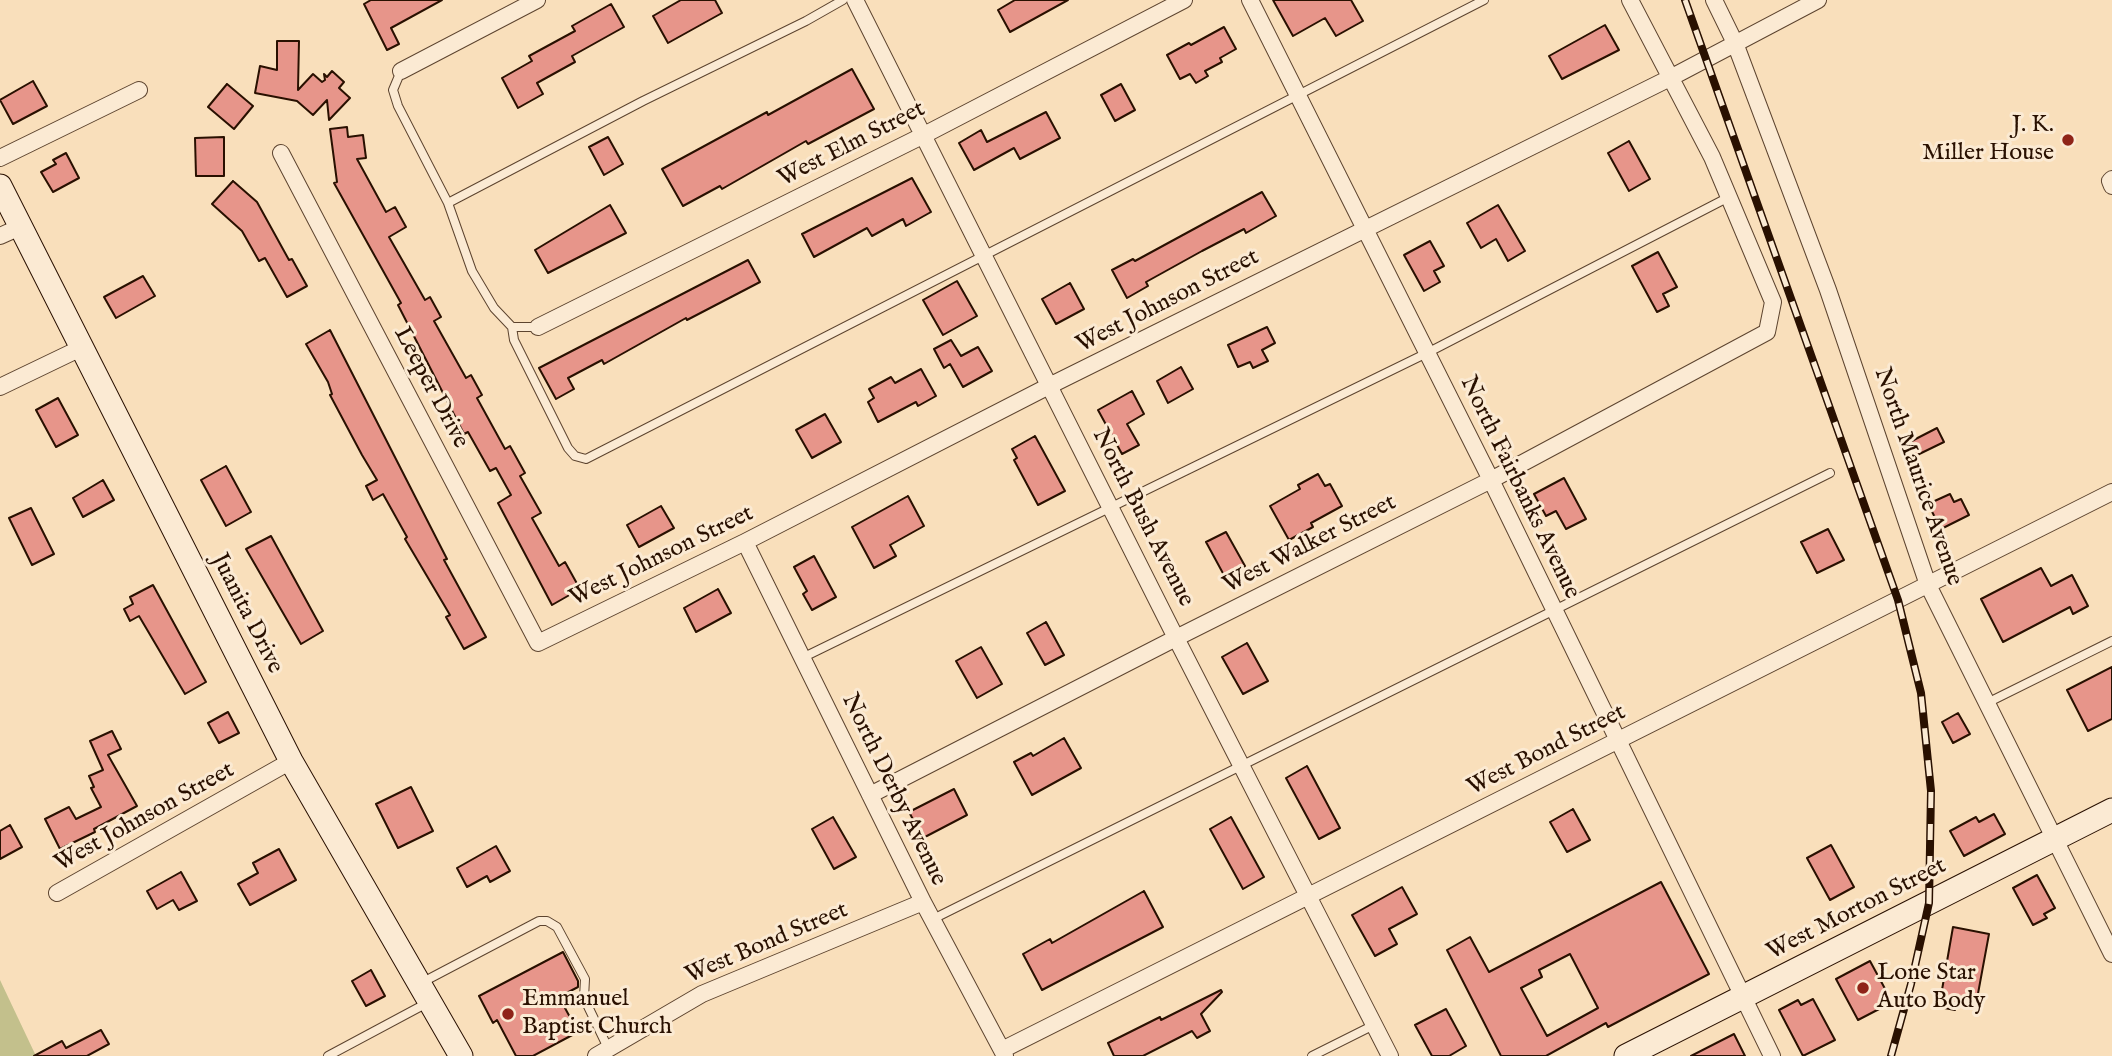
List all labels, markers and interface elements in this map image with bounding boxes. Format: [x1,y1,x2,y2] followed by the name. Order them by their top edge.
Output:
[774,96,930,194] street label: West Elm Street
[1922,112,2054,168] place label: J. K. Miller House
[2060,132,2076,148] marker: J. K. Miller House
[1072,244,1264,360] street label: West Johnson Street
[386,322,474,454] street label: Leeper Drive
[1866,364,1968,590] street label: North Maurice Avenue
[1452,372,1586,604] street label: North Fairbanks Avenue
[1085,424,1199,612] street label: North Bush Avenue
[1219,489,1401,601] street label: West Walker Street
[565,500,759,614] street label: West Johnson Street
[203,549,289,679] street label: Juanita Drive
[834,689,952,891] street label: North Derby Avenue
[1463,699,1631,803] street label: West Bond Street
[50,757,240,879] street label: West Johnson Street
[1763,852,1951,968] street label: West Morton Street
[681,897,853,991] street label: West Bond Street
[1877,960,1985,1016] place label: Lone Star Auto Body
[1855,980,1871,996] marker: Lone Star Auto Body
[522,986,672,1042] place label: Emmanuel Baptist Church
[500,1006,516,1022] marker: Emmanuel Baptist Church

